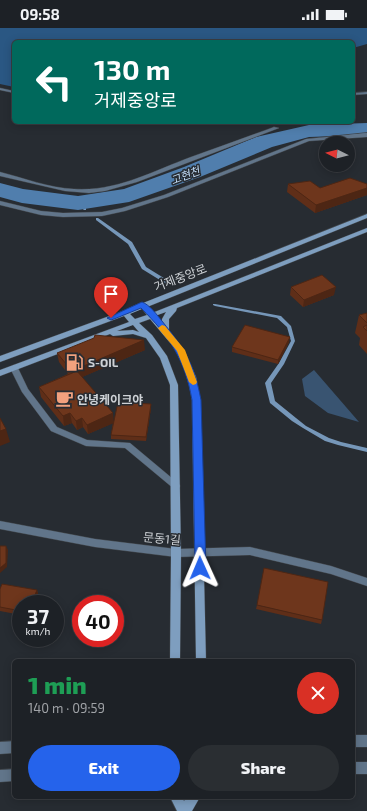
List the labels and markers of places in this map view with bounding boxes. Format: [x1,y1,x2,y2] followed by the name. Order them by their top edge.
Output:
[94,277,128,318] pin
[65,352,85,372] fuel station icon: S-OIL
[88,355,119,369] place label: S-OIL
[54,389,74,409] cafe icon: 안녕케이크야
[77,392,143,406] place label: 안녕케이크야

